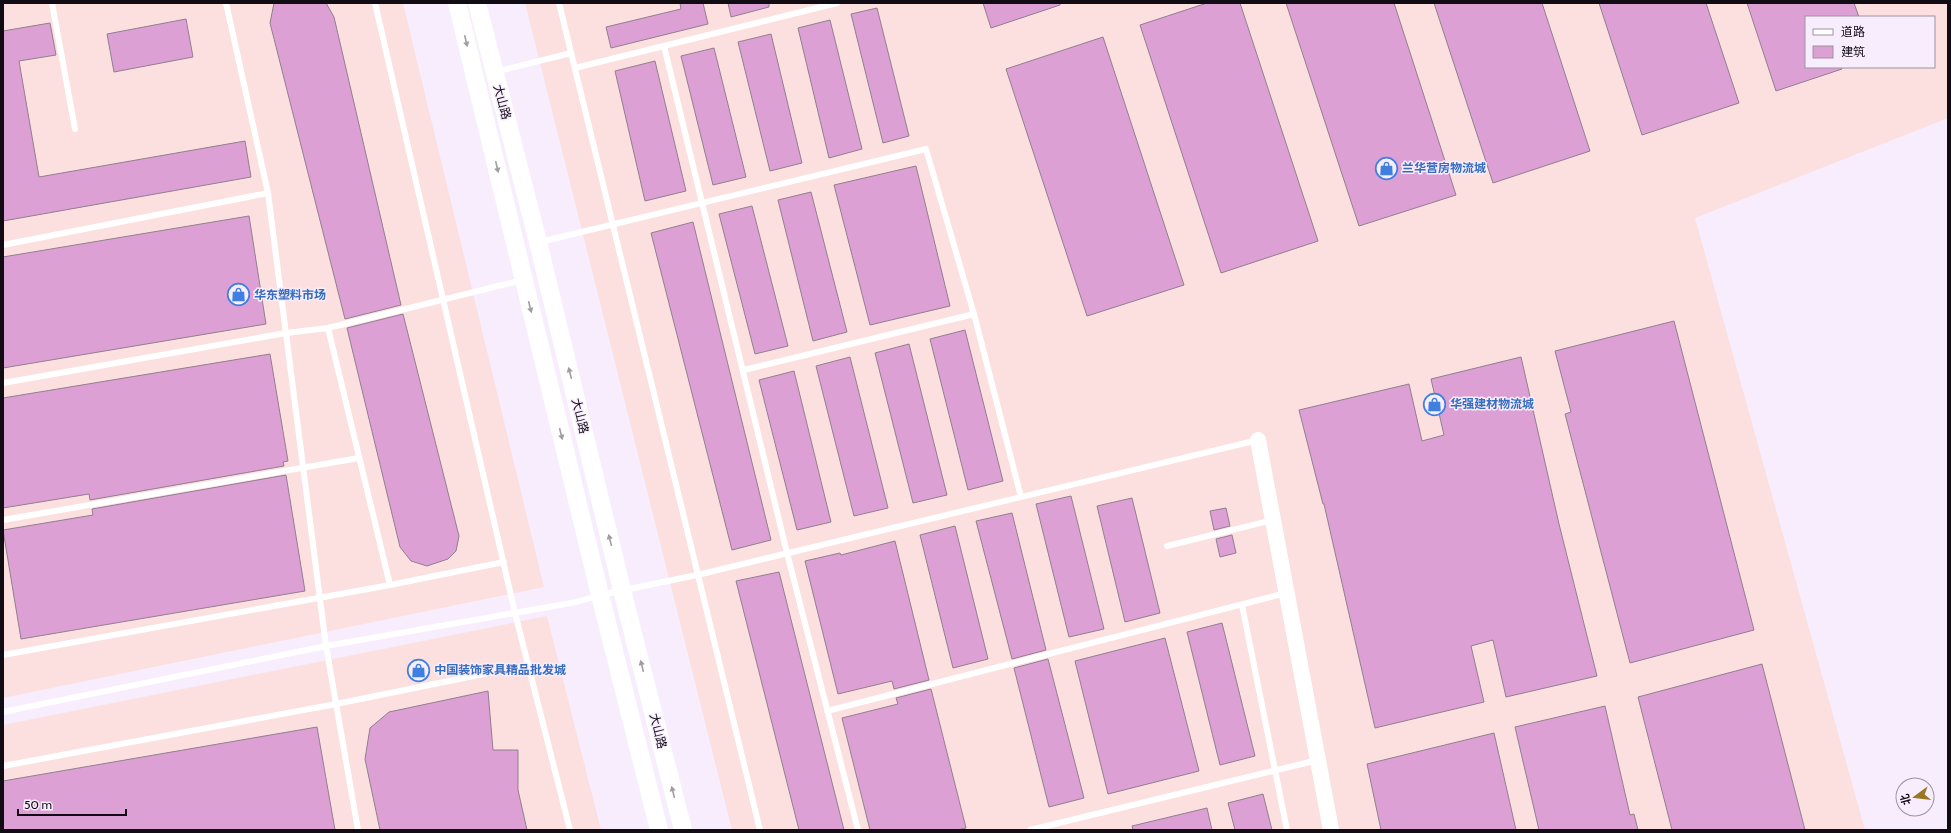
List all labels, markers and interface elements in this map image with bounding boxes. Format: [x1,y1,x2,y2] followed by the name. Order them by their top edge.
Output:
[1805,16,1935,68] legend
[1841,24,1865,39] text: 道路
[464,35,470,47] one-way arrow
[1841,44,1865,59] text: 建筑
[491,83,514,121] street label: 大山路
[1373,155,1399,181] shop icon: 兰华营房物流城
[1402,160,1486,175] place label: 兰华营房物流城
[494,161,500,174] one-way arrow
[225,282,251,308] shop icon: 华东塑料市场
[254,287,326,302] place label: 华东塑料市场
[528,301,534,314] one-way arrow
[567,367,573,379] one-way arrow
[1421,391,1447,417] shop icon: 华强建材物流城
[1450,396,1534,411] place label: 华强建材物流城
[569,397,592,435] street label: 大山路
[558,428,564,440] one-way arrow
[607,534,613,546] one-way arrow
[405,657,431,683] shop icon: 中国装饰家具精品批发城
[638,660,644,672] one-way arrow
[434,662,566,677] place label: 中国装饰家具精品批发城
[647,712,670,750] street label: 大山路
[1895,777,1935,817] north arrow
[670,786,676,798] one-way arrow
[18,791,126,817] scale bar
[1897,792,1914,807] text: 北
[24,797,52,812] text: 50 m

